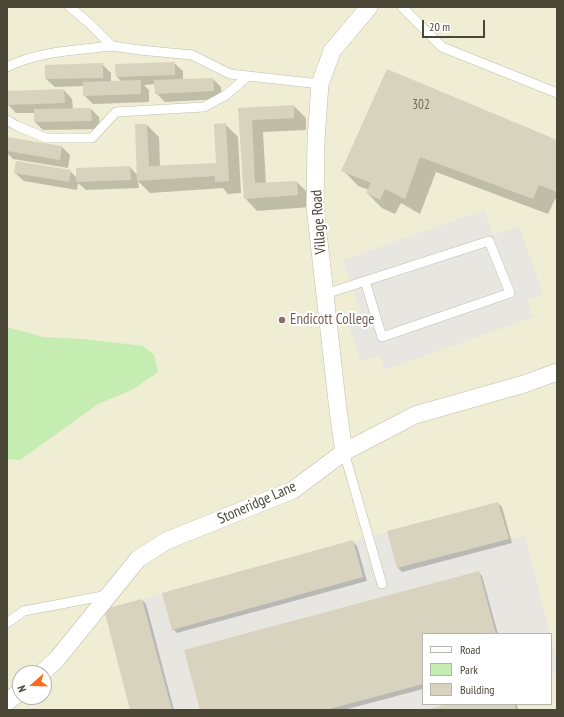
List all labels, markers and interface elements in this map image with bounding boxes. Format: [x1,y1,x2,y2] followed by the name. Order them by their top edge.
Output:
[424,12,487,38] scale bar
[429,19,450,34] text: 20 m
[412,97,430,113] house number: 302
[308,189,330,255] street label: Village Road
[290,311,374,329] place label: Endicott College
[277,315,287,325] marker: Endicott College
[215,478,299,528] street label: Stoneridge Lane
[422,633,552,705] legend
[460,642,480,657] text: Road
[460,662,478,677] text: Park
[12,665,52,705] north arrow
[460,682,495,697] text: Building
[14,684,29,694] text: N

